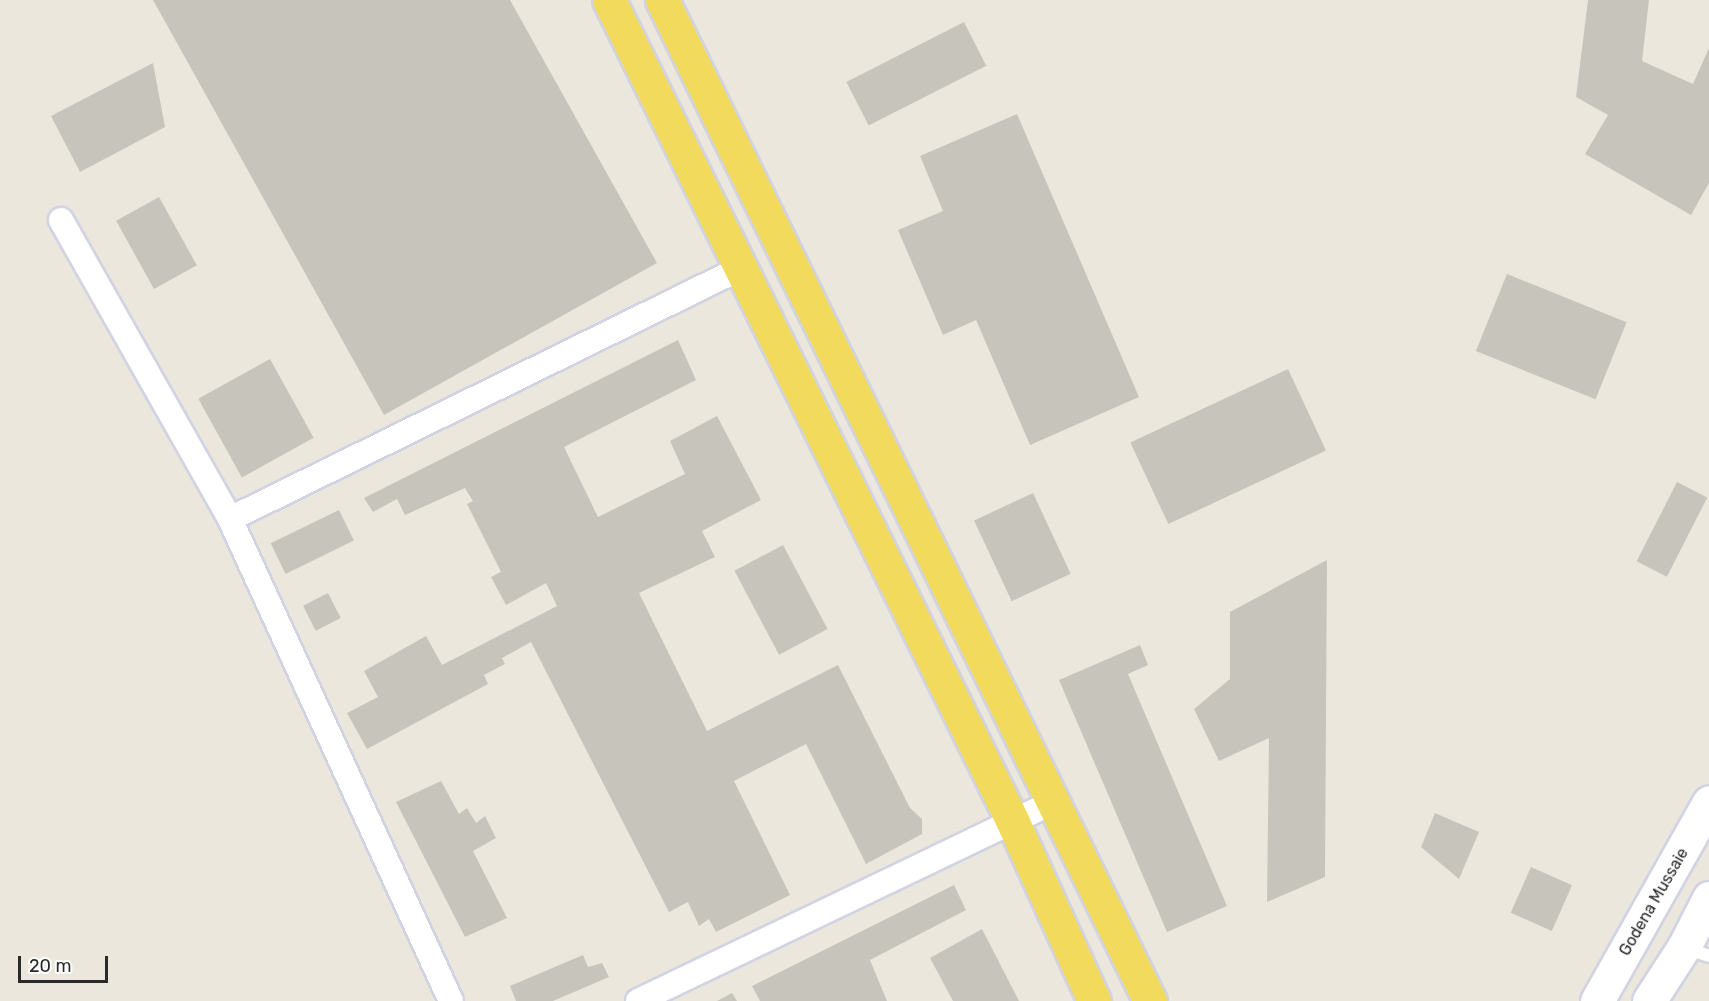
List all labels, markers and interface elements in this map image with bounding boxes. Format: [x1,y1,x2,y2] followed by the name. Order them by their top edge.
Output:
[1615,845,1693,959] street label: Godena Mussaie
[21,944,111,982] scale bar
[29,955,71,977] text: 20 m

